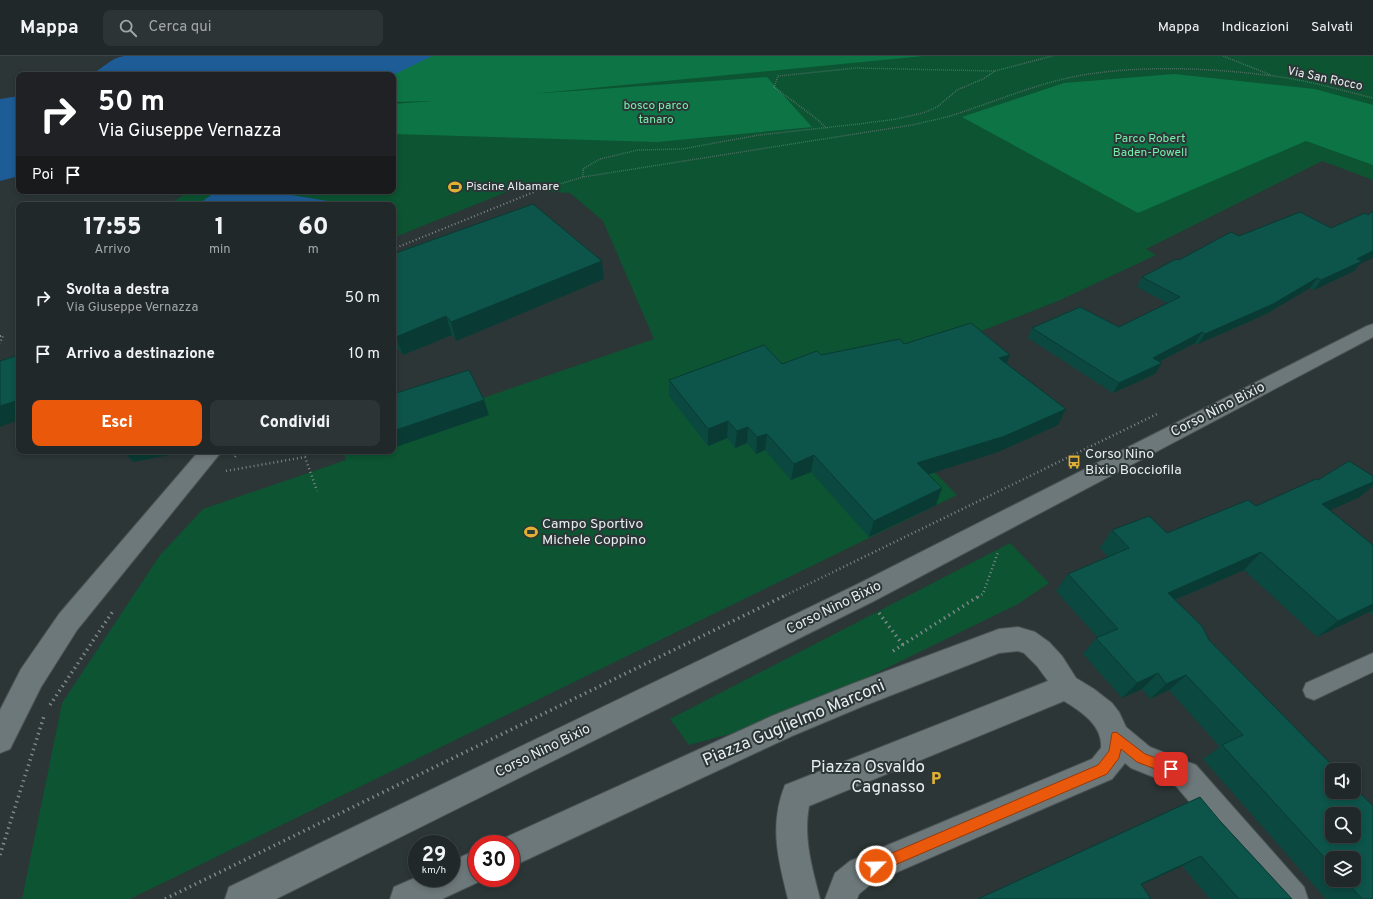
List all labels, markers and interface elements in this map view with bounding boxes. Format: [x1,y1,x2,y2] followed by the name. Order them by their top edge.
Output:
[103,10,383,46] search box
[20,16,79,40] text: Mappa
[117,17,139,39] icon: search
[149,18,212,37] text: Cerca qui
[1158,19,1199,36] text: Mappa
[1221,19,1289,36] text: Indicazioni
[1311,19,1353,36] text: Salvati
[1286,63,1364,95] street label: Via San Rocco
[98,85,165,121] text: 50 m
[32,88,84,140] icon: right
[623,98,689,128] park label: bosco parco tanaro
[98,120,281,143] text: Via Giuseppe Vernazza
[1113,131,1187,161] park label: Parco Robert Baden-Powell
[62,164,84,186] icon: arrive
[32,166,54,185] text: Poi
[447,179,463,195] sports icon: Piscine Albamare
[466,179,559,195] place label: Piscine Albamare
[83,213,142,243] text: 17:55
[215,213,225,243] text: 1
[298,213,329,243] text: 60
[94,242,130,258] text: Arrivo
[209,242,231,258] text: min
[308,242,319,258] text: m
[66,281,169,300] text: Svolta a destra
[32,287,54,309] icon: right
[345,289,380,308] text: 50 m
[66,300,198,316] text: Via Giuseppe Vernazza
[32,343,54,365] icon: arrive
[66,345,215,364] text: Arrivo a destinazione
[349,345,380,364] text: 10 m
[1168,379,1268,441] street label: Corso Nino Bixio
[32,400,202,446] button: Esci
[210,400,380,446] button: Condividi
[1085,446,1182,479] place label: Corso Nino Bixio Bocciofila
[1066,454,1082,470] bus stop icon: Corso Nino Bixio Bocciofila
[542,516,646,549] place label: Campo Sportivo Michele Coppino
[523,524,539,540] sports icon: Campo Sportivo Michele Coppino
[784,578,884,638] street label: Corso Nino Bixio
[700,676,888,772] street label: Piazza Guglielmo Marconi
[493,721,593,781] street label: Corso Nino Bixio
[1154,752,1188,786] pin
[810,757,925,799] place label: Piazza Osvaldo Cagnasso
[1160,758,1182,780] icon: arrive
[1325,763,1361,887] map controls
[1325,763,1361,799] button: sound
[928,770,944,786] parking icon: Piazza Osvaldo Cagnasso
[1325,807,1361,843] button: search
[468,835,520,887] speed limit sign: 30
[422,843,446,869] text: 29
[855,845,897,887] position arrow
[1325,851,1361,887] button: layers
[422,864,446,877] text: km/h

